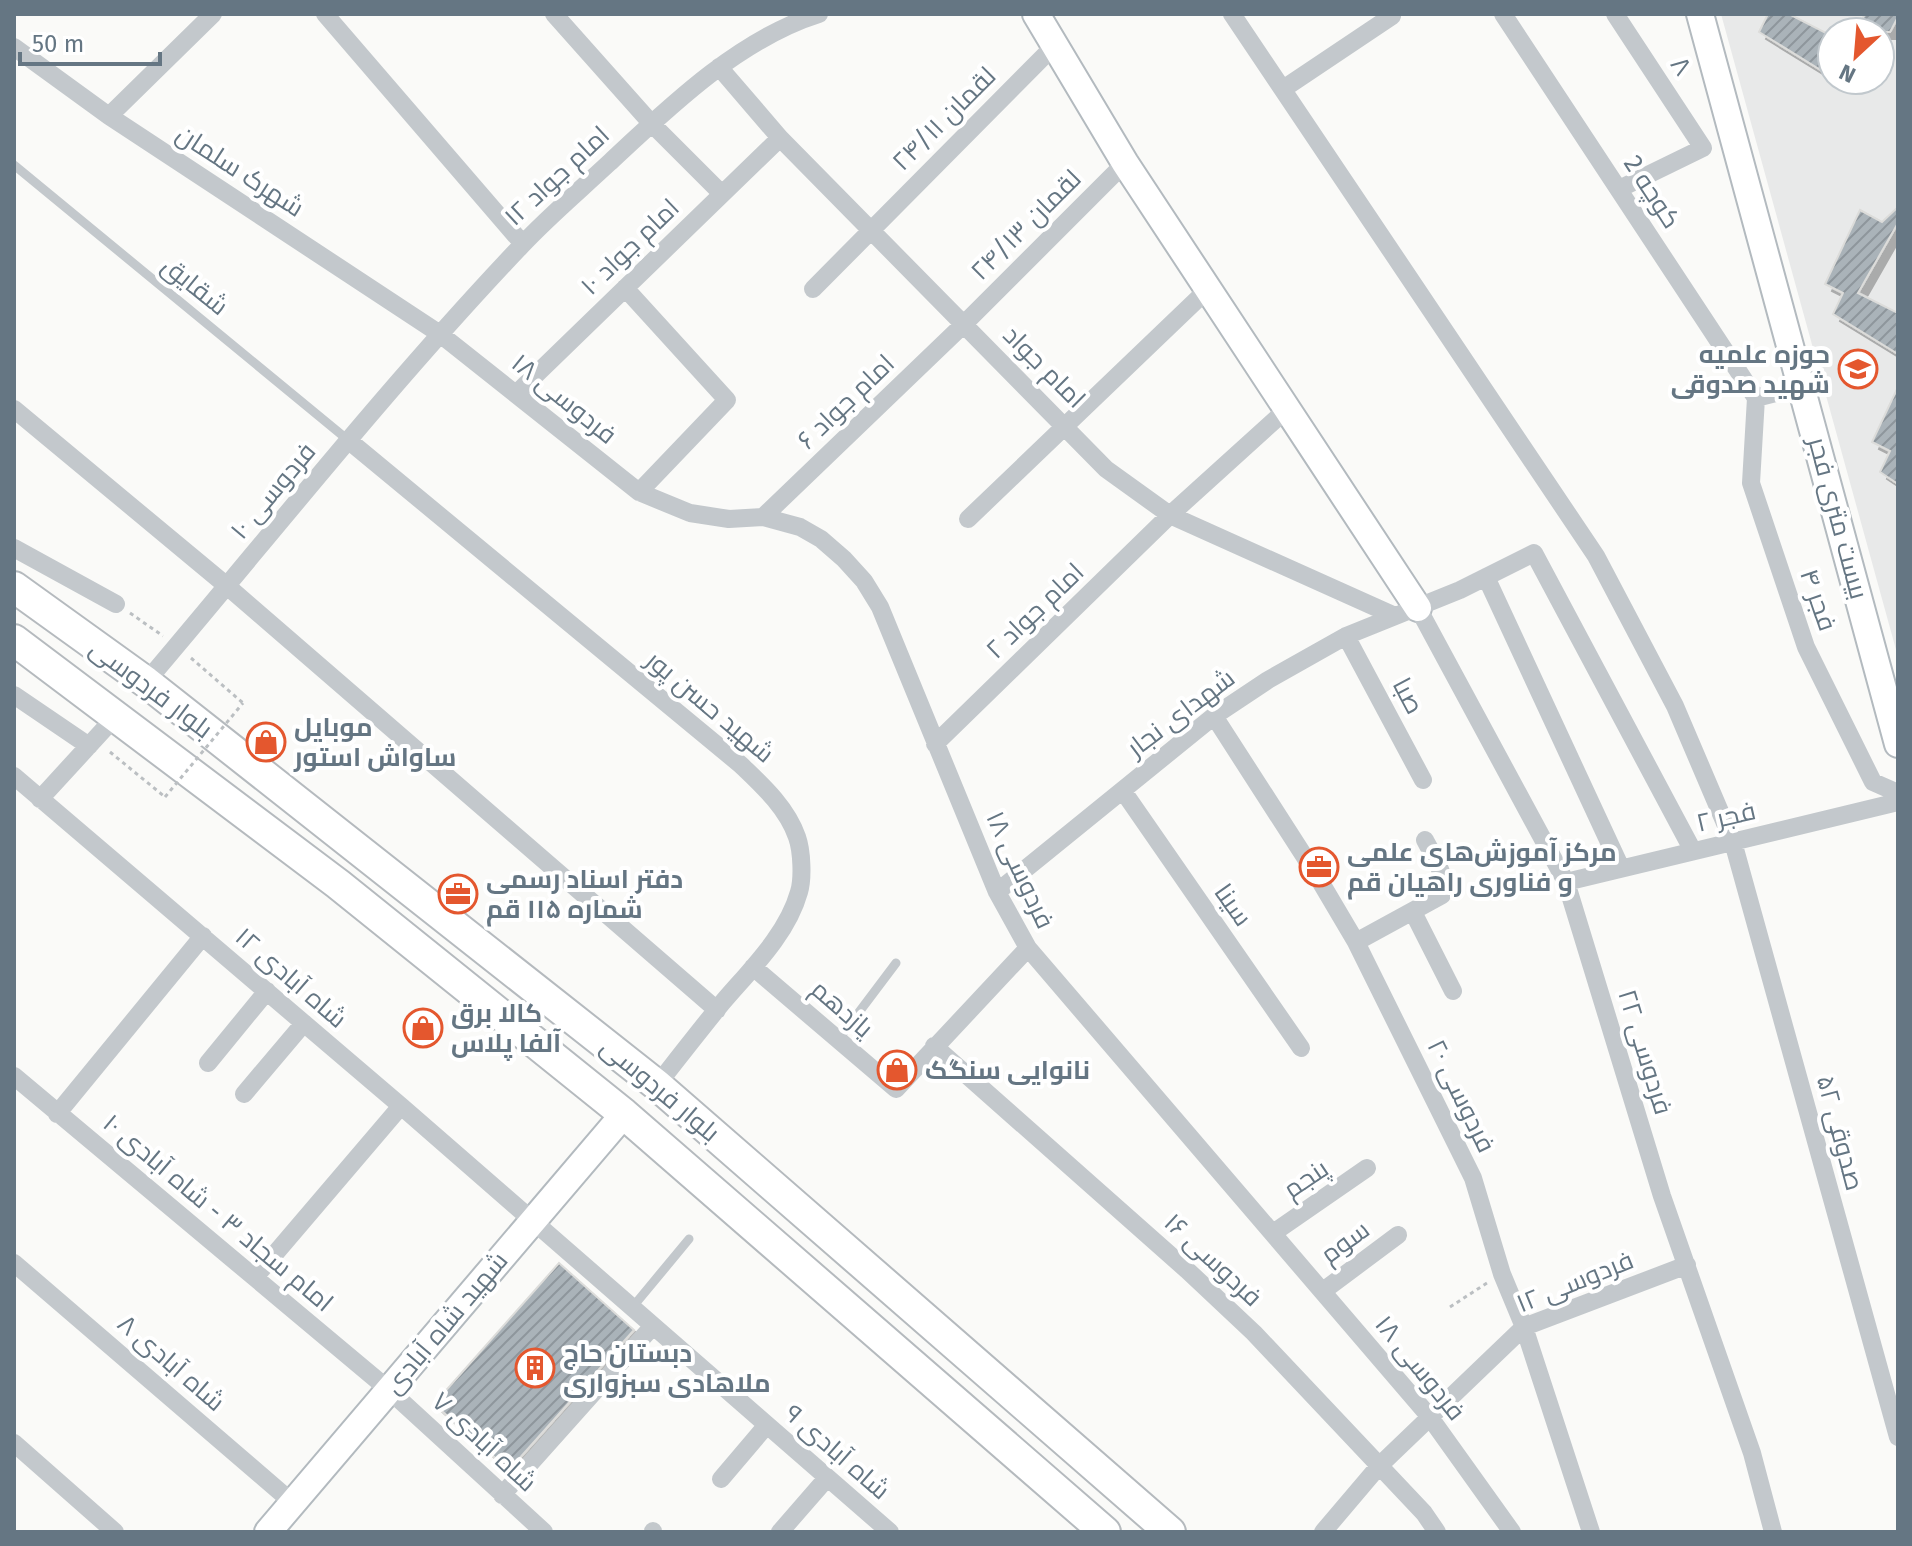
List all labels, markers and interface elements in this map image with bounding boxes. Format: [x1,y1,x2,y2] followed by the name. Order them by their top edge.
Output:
[20,16,160,66] scale bar
[1816,16,1896,96] north arrow
[32,30,84,58] text: 50 m
[1664,51,1698,81] street label: ۸
[1835,58,1860,89] text: N
[886,61,1002,177] street label: لقمان ۲۴/۱۱
[170,118,310,224] street label: شهرک سلمان
[498,120,617,234] street label: امام جواد ۱۲
[1616,150,1687,235] street label: کوچه 2
[964,163,1088,287] street label: لقمان ۲۴/۱۳
[574,192,687,303] street label: امام جواد ۱۰
[156,250,234,322] street label: شقایق
[995,319,1092,416] street label: امام جواد
[1671,339,1830,400] place label: حوزه علمیه شهید صدوقی
[505,347,623,451] street label: فردوسی ۱۸
[791,348,902,457] street label: امام جواد ۶
[1837,348,1879,390] school or university icon: حوزه علمیه شهید صدوقی
[1801,432,1875,603] street label: بیست متری فجر
[224,437,322,545] street label: فردوسی ۱۰
[980,557,1092,667] street label: امام جواد ۲
[1793,565,1843,635] street label: فجر ۴
[84,633,218,745] street label: بلوار فردوسی
[638,643,780,770] street label: شهید حسن پور
[1119,662,1241,765] street label: شهدای نجار
[1386,673,1430,719] street label: صبا
[293,712,456,773] place label: موبایل ساواش استور
[245,721,287,763] shop icon: موبایل ساواش استور
[1693,795,1759,839] street label: فجر ۲
[979,806,1061,934] street label: فردوسی ۱۸
[1347,837,1617,900] place label: مرکز آموزش‌های علمی و فناوری راهیان قم
[1298,846,1340,888] office icon: مرکز آموزش‌های علمی و فناوری راهیان قم
[486,864,683,927] place label: دفتر اسناد رسمی شماره ۱۱۵ قم
[437,873,479,915] office icon: دفتر اسناد رسمی شماره ۱۱۵ قم
[1208,878,1258,932] street label: سینا
[229,921,353,1035] street label: شاه آبادی ۱۲
[803,974,879,1046] street label: یازدهم
[1611,986,1679,1118] street label: فردوسی ۲۲
[451,998,562,1061] place label: کالا برق آلفا پلاس
[402,1007,444,1049] shop icon: کالا برق آلفا پلاس
[594,1031,726,1149] street label: بلوار فردوسی
[1420,1034,1502,1158] street label: فردوسی ۲۰
[876,1049,918,1091] shop icon: نانوایی سنگک
[925,1055,1090,1086] place label: نانوایی سنگک
[1810,1072,1870,1194] street label: صدوقی ۵۲
[95,1108,339,1320] street label: امام سجاد ۳ - شاه آبادی ۱۰
[1278,1153,1335,1207] street label: پنجم
[1158,1207,1268,1313] street label: فردوسی ۱۶
[1315,1214,1377,1272] street label: سوم
[1512,1245,1638,1319] street label: فردوسی ۱۲
[378,1246,514,1400] street label: شهید شاه آبادی
[111,1308,231,1418] street label: شاه آبادی ۸
[1368,1309,1472,1427] street label: فردوسی ۱۸
[563,1338,771,1399] place label: دبستان حاج ملاهادی سبزواری
[514,1347,556,1389] building icon: دبستان حاج ملاهادی سبزواری
[425,1386,543,1498] street label: شاه آبادی ۷
[778,1398,896,1506] street label: شاه آبادی ۹

